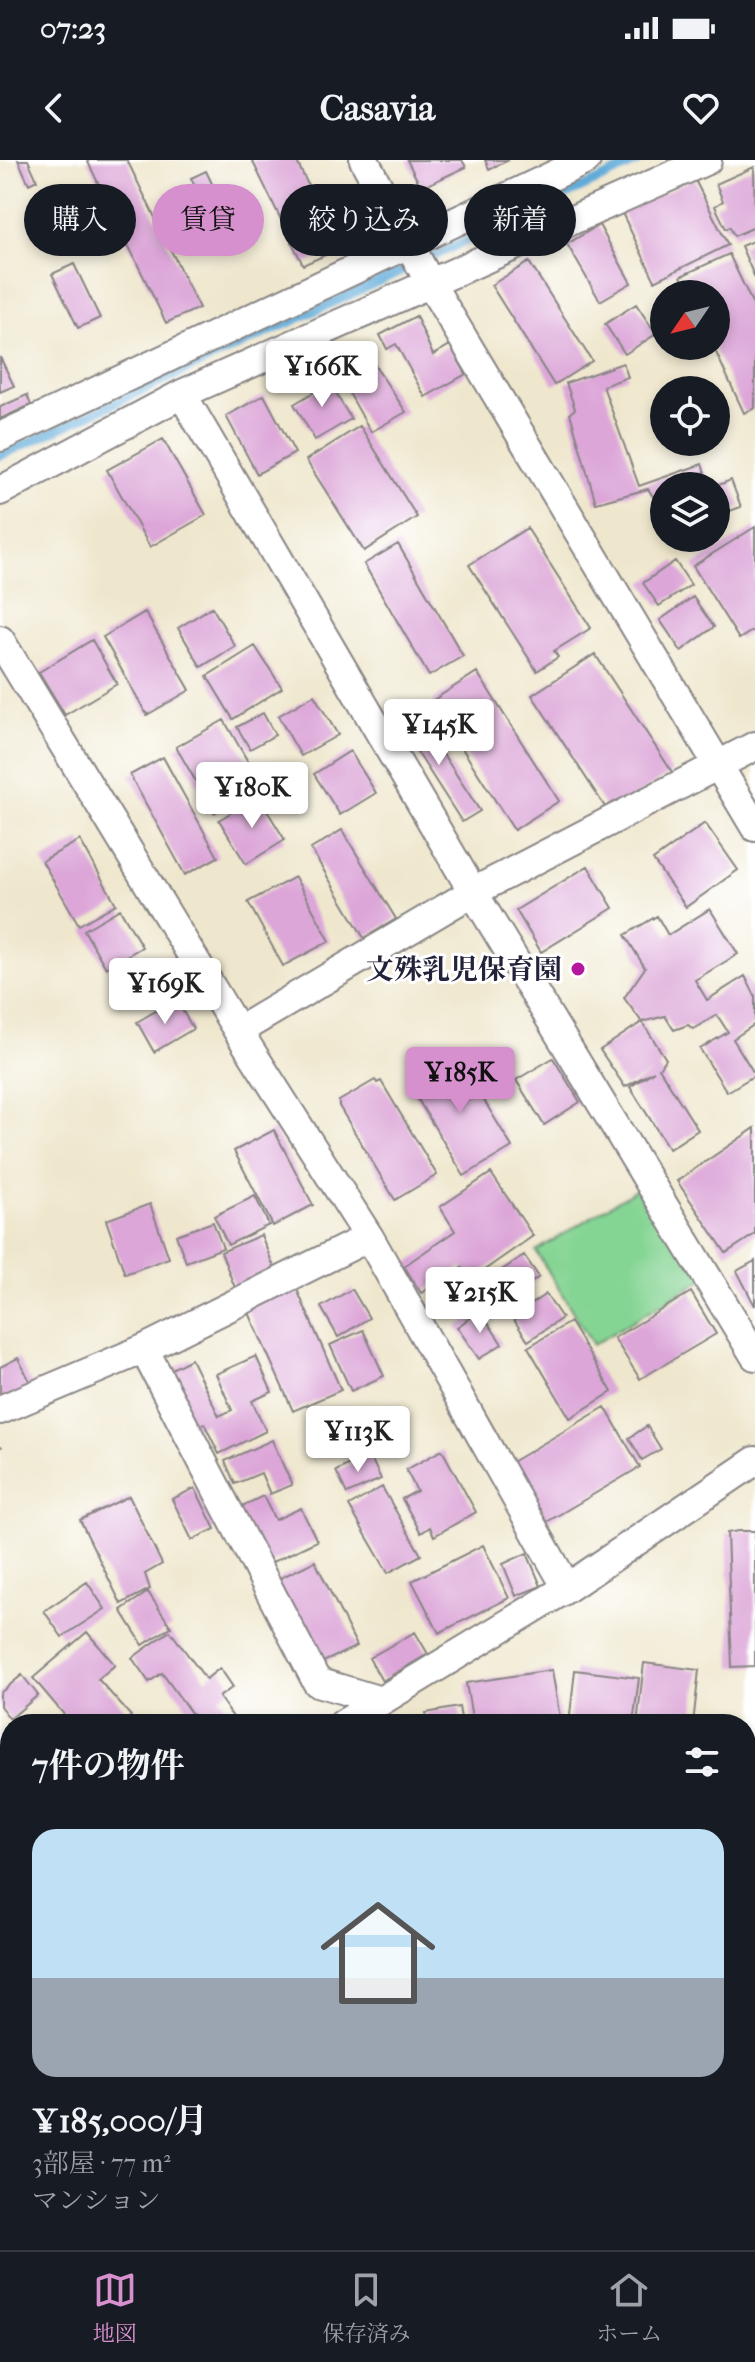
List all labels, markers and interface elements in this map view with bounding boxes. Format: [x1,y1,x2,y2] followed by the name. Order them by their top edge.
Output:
[40,11,106,46] text: 07:23
[32,86,76,130] icon: back
[679,86,723,130] icon: heart
[320,87,435,129] text: Casavia
[24,184,136,256] chip: 購入
[152,184,264,256] chip: 賃貸
[280,184,448,256] chip: 絞り込み
[464,184,576,256] chip: 新着
[650,280,730,360] north arrow
[650,280,730,552] map controls
[266,341,378,409] pin: ¥166K
[284,351,360,382] text: ¥166K
[650,376,730,456] button: locate
[650,472,730,552] button: layers
[383,699,495,767] pin: ¥145K
[402,709,476,740] text: ¥145K
[196,762,308,830] pin: ¥180K
[214,772,290,803] text: ¥180K
[366,953,562,986] place label: 文殊乳児保育園
[109,958,221,1026] pin: ¥169K
[569,960,587,978] marker: 文殊乳児保育園
[127,968,203,999] text: ¥169K
[404,1047,516,1115] pin: ¥185K
[424,1057,496,1088] text: ¥185K
[424,1267,536,1335] pin: ¥215K
[444,1277,516,1308] text: ¥215K
[302,1406,414,1474] pin: ¥113K
[324,1416,392,1447] text: ¥113K
[680,1740,724,1784] icon: filters
[32,1746,184,1786] text: 7件の物件
[306,1881,450,2025] icon: home
[32,2101,208,2141] text: ¥185,000/月
[32,2148,171,2179] text: 3部屋 · 77 m²
[32,2185,161,2216] text: マンション
[93,2268,137,2347] tab: 地図
[322,2268,410,2347] tab: 保存済み
[596,2268,662,2347] tab: ホーム

